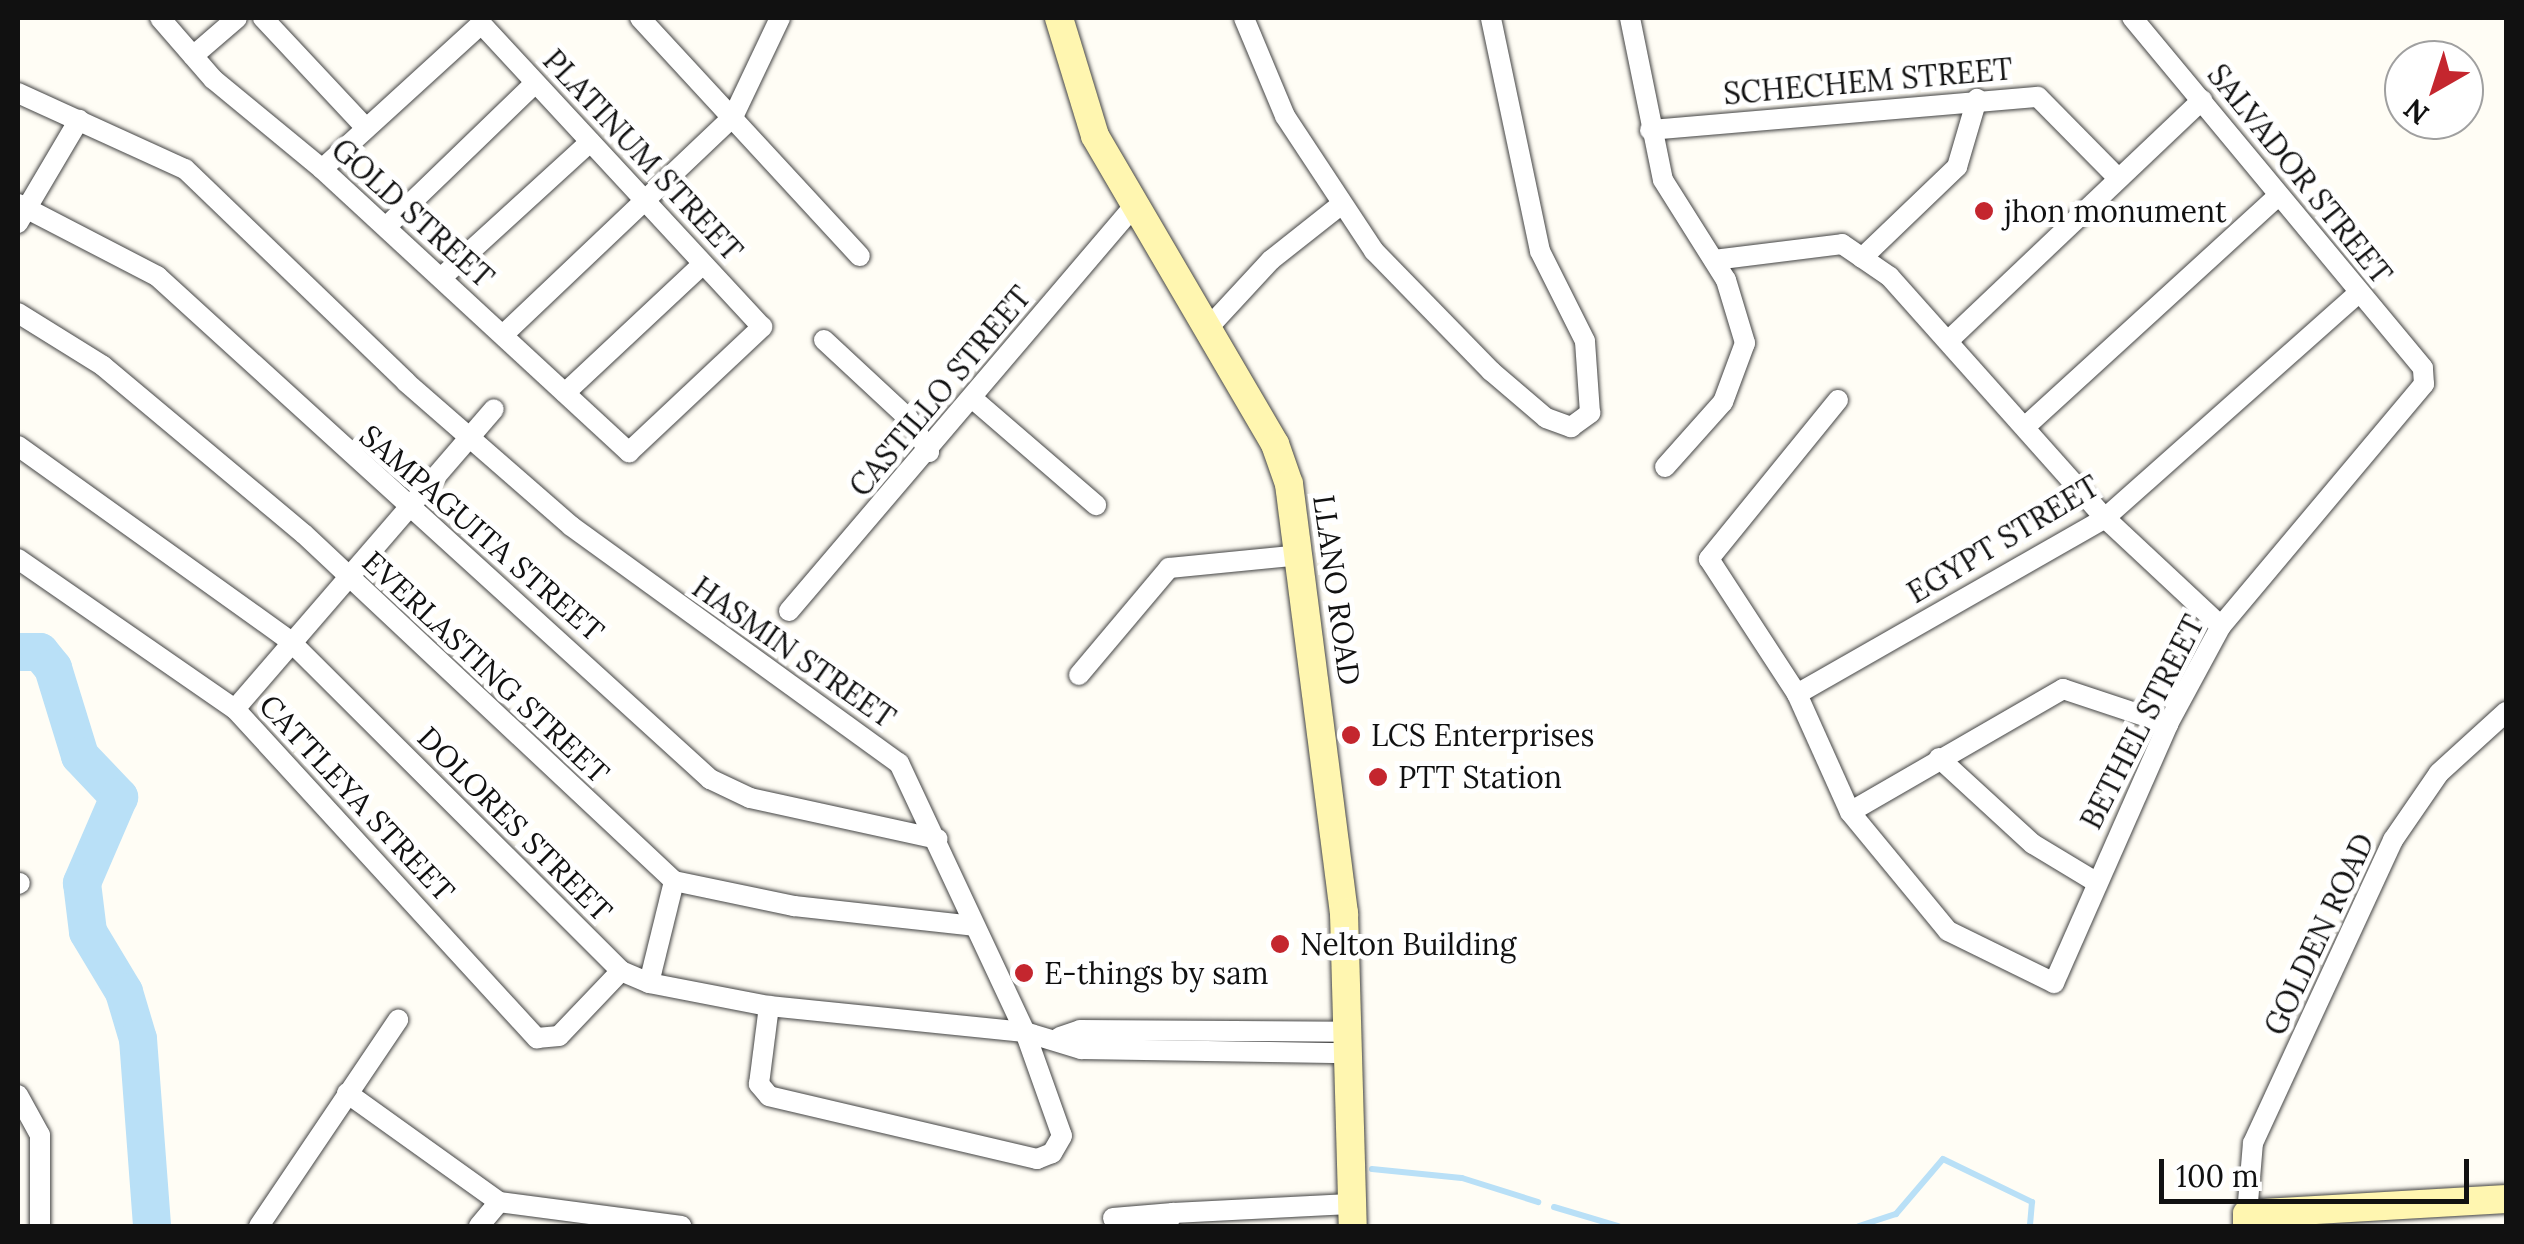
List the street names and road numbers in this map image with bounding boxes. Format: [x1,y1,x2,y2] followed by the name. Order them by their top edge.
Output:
[536,42,750,268] street label: PLATINUM STREET
[1722,50,2014,112] street label: SCHECHEM STREET
[2200,57,2400,291] street label: SALVADOR STREET
[325,131,501,295] street label: GOLD STREET
[842,279,1038,503] street label: CASTILLO STREET
[353,417,611,649] street label: SAMPAGUITA STREET
[1901,468,2105,610] street label: EGYPT STREET
[1306,493,1368,687] street label: LLANO ROAD
[355,543,617,791] street label: EVERLASTING STREET
[686,569,902,735] street label: HASMIN STREET
[2073,609,2211,835] street label: BETHEL STREET
[252,687,462,909] street label: CATTLEYA STREET
[410,719,620,929] street label: DOLORES STREET
[2257,828,2381,1040] street label: GOLDEN ROAD

